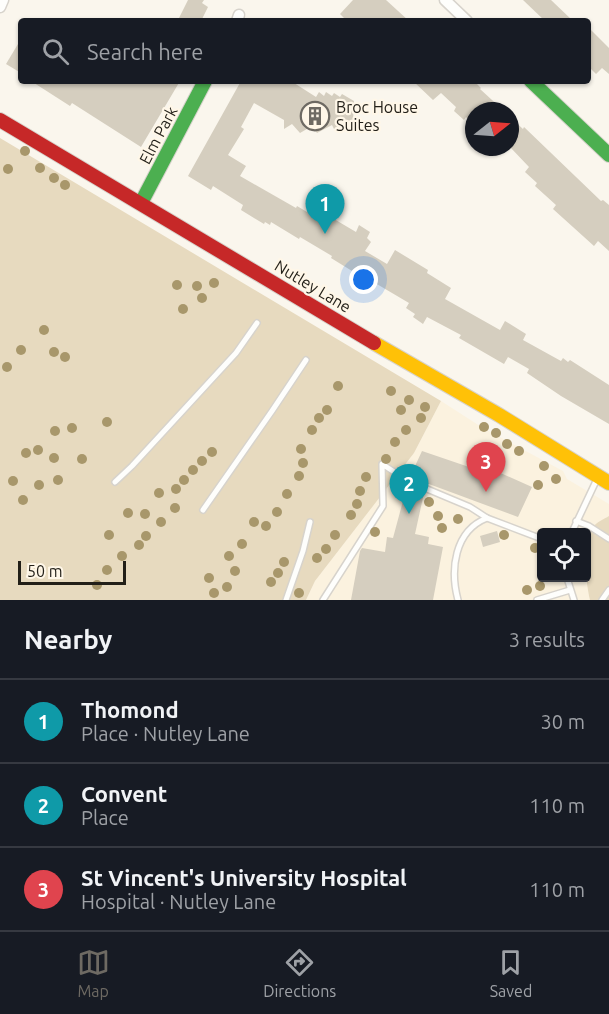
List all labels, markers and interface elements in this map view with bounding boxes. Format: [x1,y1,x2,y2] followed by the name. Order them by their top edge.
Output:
[18,18,591,84] search box
[39,35,72,68] icon: search
[87,39,203,64] text: Search here
[336,98,418,134] place label: Broc House Suites
[299,100,331,132] building icon: Broc House Suites
[465,102,519,156] north arrow
[135,103,181,167] street label: Elm Park
[306,184,344,234] pin: 1
[272,256,354,316] street label: Nutley Lane
[349,265,378,294] your location
[466,442,506,492] pin: 3
[390,464,428,514] pin: 2
[537,528,591,582] map controls
[537,528,591,582] button: locate
[18,558,126,586] scale bar
[27,562,63,580] text: 50 m
[24,625,112,654] text: Nearby
[509,628,585,651] text: 3 results
[81,697,179,722] text: Thomond
[38,710,49,733] text: 1
[541,710,585,733] text: 30 m
[81,722,250,745] text: Place · Nutley Lane
[81,781,167,806] text: Convent
[38,794,49,817] text: 2
[529,794,585,817] text: 110 m
[81,806,129,829] text: Place
[81,865,407,890] text: St Vincent's University Hospital
[38,878,49,901] text: 3
[529,878,585,901] text: 110 m
[81,890,276,913] text: Hospital · Nutley Lane
[77,946,110,1000] tab: Map
[263,946,336,1000] tab: Directions
[490,946,532,1000] tab: Saved

